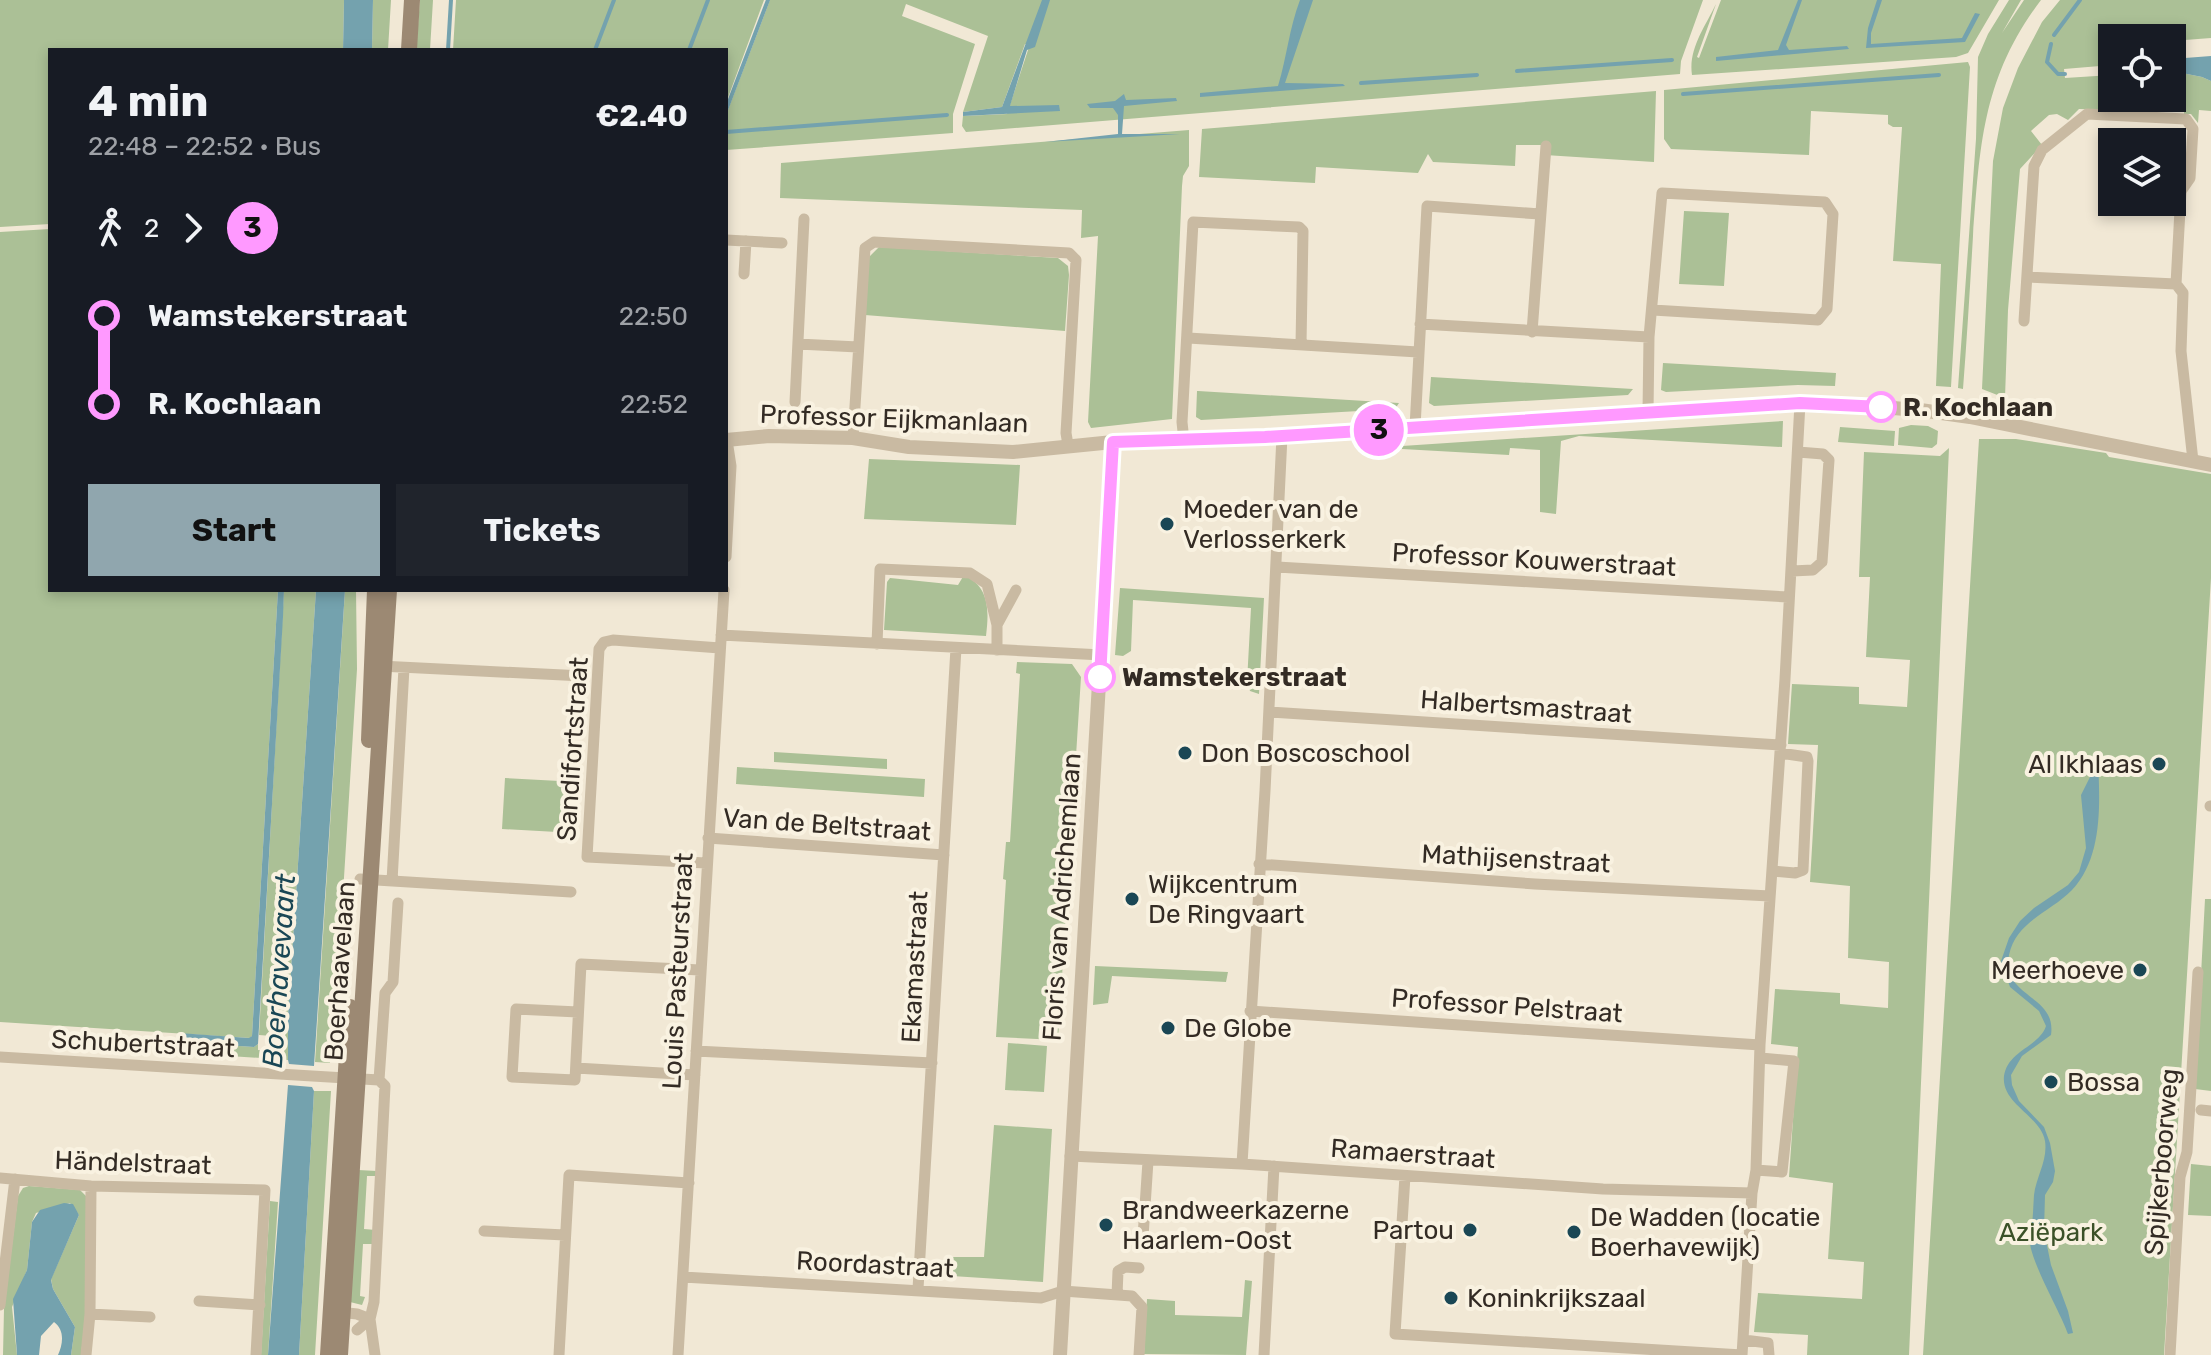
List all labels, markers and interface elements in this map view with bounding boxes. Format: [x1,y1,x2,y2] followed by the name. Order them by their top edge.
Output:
[2098,24,2186,216] map controls
[2098,24,2186,112] button: locate
[88,75,209,127] text: 4 min
[596,98,688,134] text: €2.40
[2098,128,2186,216] button: layers
[88,131,321,162] text: 22:48 – 22:52 · Bus
[88,206,132,250] icon: walk
[171,206,215,250] icon: forward
[243,211,262,244] text: 3
[144,213,159,244] text: 2
[148,298,407,334] text: Wamstekerstraat
[619,301,688,332] text: 22:50
[148,386,321,422] text: R. Kochlaan
[620,389,688,420] text: 22:52
[1866,392,1896,422] marker: R. Kochlaan
[1903,392,2053,423] place label: R. Kochlaan
[759,399,1029,439] street label: Professor Eijkmanlaan
[1353,404,1405,456] line badge: 3
[1370,413,1388,446] text: 3
[88,484,380,576] button: Start
[396,484,688,576] button: Tickets
[1183,494,1359,555] place label: Moeder van de Verlosserkerk
[1158,515,1176,533] marker: Moeder van de Verlosserkerk
[1391,537,1677,583] street label: Professor Kouwerstraat
[551,656,595,842] street label: Sandifortstraat
[1085,662,1115,692] marker: Wamstekerstraat
[1122,662,1347,693] place label: Wamstekerstraat
[1419,684,1633,730] street label: Halbertsmastraat
[1201,738,1410,769] place label: Don Boscoschool
[1176,744,1194,762] marker: Don Boscoschool
[2028,749,2143,780] place label: Al Ikhlaas
[1036,752,1088,1042] street label: Floris van Adrichemlaan
[2150,755,2168,773] marker: Al Ikhlaas
[722,802,932,848] street label: Van de Beltstraat
[1421,839,1611,879] street label: Mathijsenstraat
[656,852,700,1090] street label: Louis Pasteurstraat
[1148,869,1304,930] place label: Wijkcentrum De Ringvaart
[256,872,302,1069] water label: Boerhavevaart
[318,880,362,1062] street label: Boerhaavelaan
[896,890,934,1044] street label: Ekamastraat
[1123,890,1141,908] marker: Wijkcentrum De Ringvaart
[1991,955,2124,986] place label: Meerhoeve
[2131,961,2149,979] marker: Meerhoeve
[1390,982,1624,1030] street label: Professor Pelstraat
[1184,1013,1292,1044] place label: De Globe
[1159,1019,1177,1037] marker: De Globe
[50,1024,236,1064] street label: Schubertstraat
[2067,1067,2140,1098] place label: Bossa
[2138,1067,2186,1257] street label: Spijkerboorweg
[2042,1073,2060,1091] marker: Bossa
[1330,1133,1496,1175] street label: Ramaerstraat
[54,1145,212,1181] street label: Händelstraat
[1122,1195,1349,1256] place label: Brandweerkazerne Haarlem-Oost
[1590,1202,1820,1263] place label: De Wadden (locatie Boerhavewijk)
[1373,1215,1454,1246] place label: Partou
[1097,1216,1115,1234] marker: Brandweerkazerne Haarlem-Oost
[1999,1217,2104,1248] park label: Aziëpark
[1461,1221,1479,1239] marker: Partou
[1565,1223,1583,1241] marker: De Wadden (locatie Boerhavewijk)
[795,1245,955,1285] street label: Roordastraat
[1467,1283,1645,1314] place label: Koninkrijkszaal
[1442,1289,1460,1307] marker: Koninkrijkszaal

